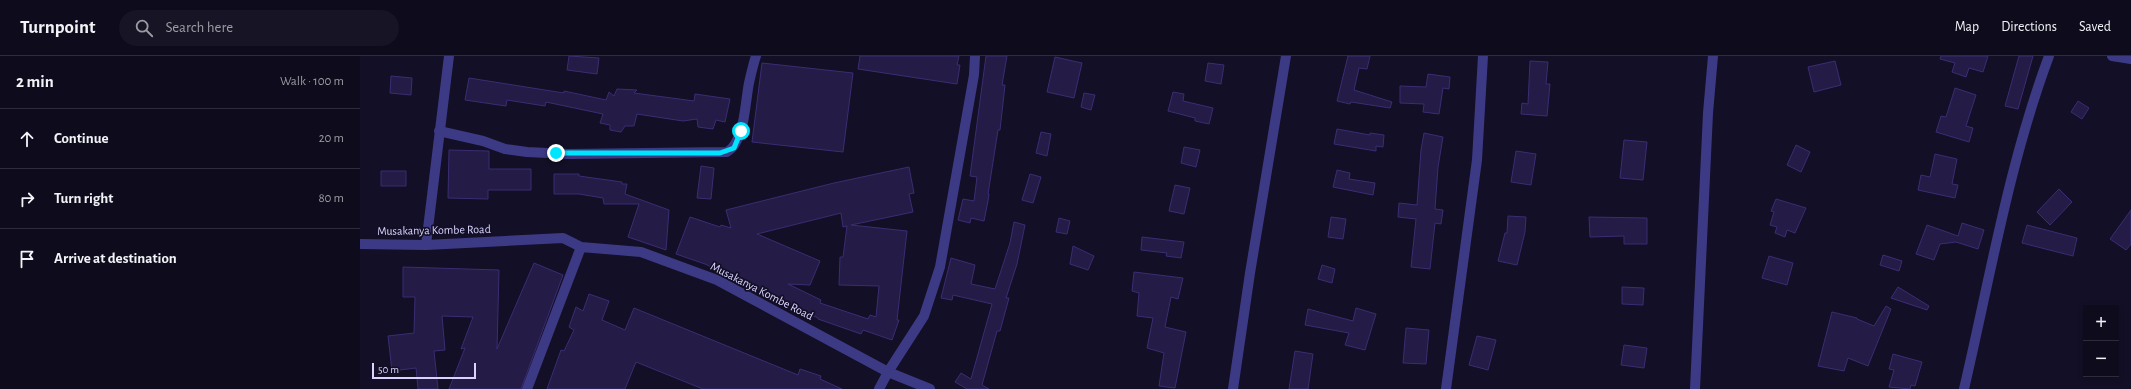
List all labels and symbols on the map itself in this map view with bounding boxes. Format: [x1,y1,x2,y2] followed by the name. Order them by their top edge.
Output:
[732,122,750,140] route start
[547,144,565,162] route end
[377,223,491,238] street label: Musakanya Kombe Road
[708,260,815,323] street label: Musakanya Kombe Road
[372,361,476,380] scale bar

